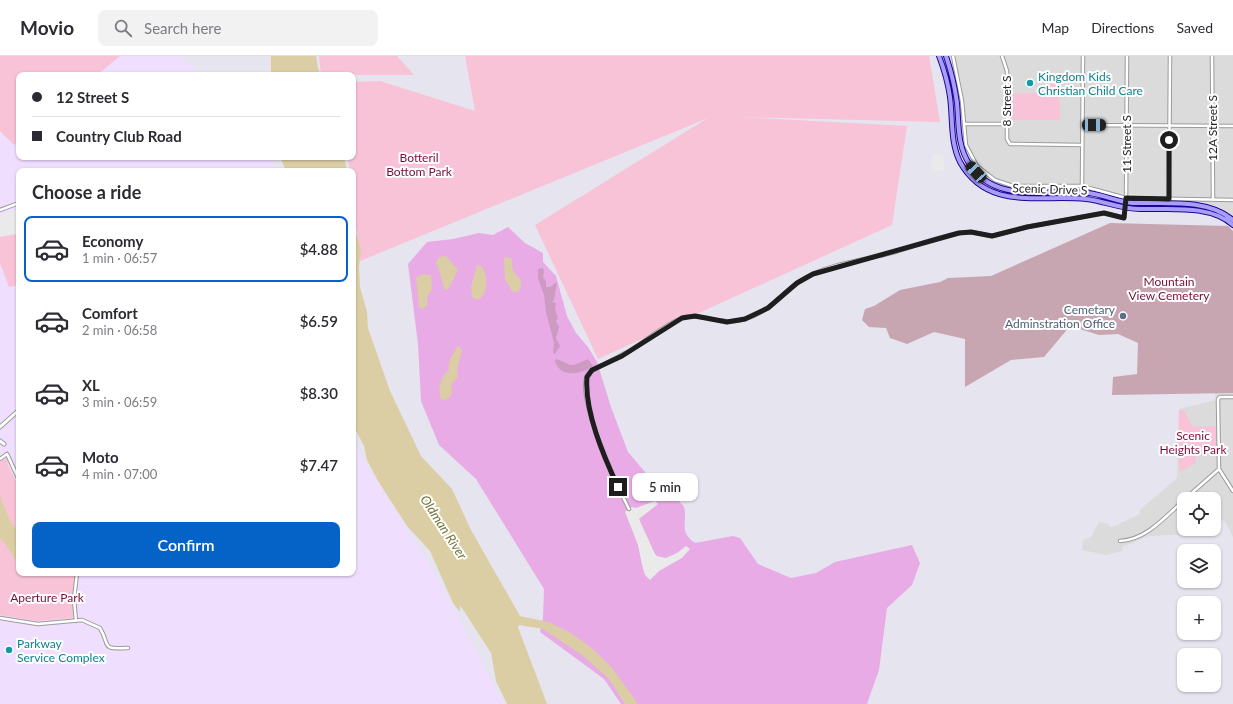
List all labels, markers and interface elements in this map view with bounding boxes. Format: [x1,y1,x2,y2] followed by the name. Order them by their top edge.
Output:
[98,10,378,46] search box
[20,16,74,39] text: Movio
[112,17,134,39] icon: search
[144,19,221,37] text: Search here
[1042,19,1069,36] text: Map
[1091,19,1154,36] text: Directions
[1176,19,1213,36] text: Saved
[1038,69,1143,98] place label: Kingdom Kids Christian Child Care
[999,75,1014,127] street label: 8 Street S
[1025,78,1035,88] marker: Kingdom Kids Christian Child Care
[56,88,129,106] text: 12 Street S
[1205,95,1220,161] street label: 12A Street S
[1119,115,1134,173] street label: 11 Street S
[1082,119,1106,131] car
[56,127,182,145] text: Country Club Road
[1160,131,1178,149] route start
[386,150,453,179] park label: Botteril Bottom Park
[964,159,988,185] car
[1012,180,1088,198] street label: Scenic Drive S
[32,181,141,203] text: Choose a ride
[34,231,70,267] icon: car
[82,232,143,250] text: Economy
[300,240,338,258] text: $4.88
[82,250,157,266] text: 1 min · 06:57
[1128,274,1210,303] park label: Mountain View Cemetery
[1005,302,1116,331] place label: Cemetary Adminstration Office
[34,303,70,339] icon: car
[82,304,138,322] text: Comfort
[1118,311,1128,321] marker: Cemetary Adminstration Office
[300,312,338,330] text: $6.59
[82,322,157,338] text: 2 min · 06:58
[34,375,70,411] icon: car
[82,376,100,394] text: XL
[300,384,338,402] text: $8.30
[82,394,157,410] text: 3 min · 06:59
[1159,428,1227,457] park label: Scenic Heights Park
[34,447,70,483] icon: car
[82,448,119,466] text: Moto
[300,456,338,474] text: $7.47
[82,466,157,482] text: 4 min · 07:00
[632,473,698,501] callout: 5 min
[609,478,627,496] route end
[649,479,681,495] text: 5 min
[417,492,471,563] water label: Oldman River
[1177,492,1221,692] map controls
[1177,492,1221,536] button: locate
[32,522,340,568] button: Confirm
[1177,544,1221,588] button: layers
[10,590,85,605] park label: Aperture Park
[1177,596,1221,640] button: +
[17,636,105,665] place label: Parkway Service Complex
[4,645,14,655] marker: Parkway Service Complex
[1177,648,1221,692] button: −

